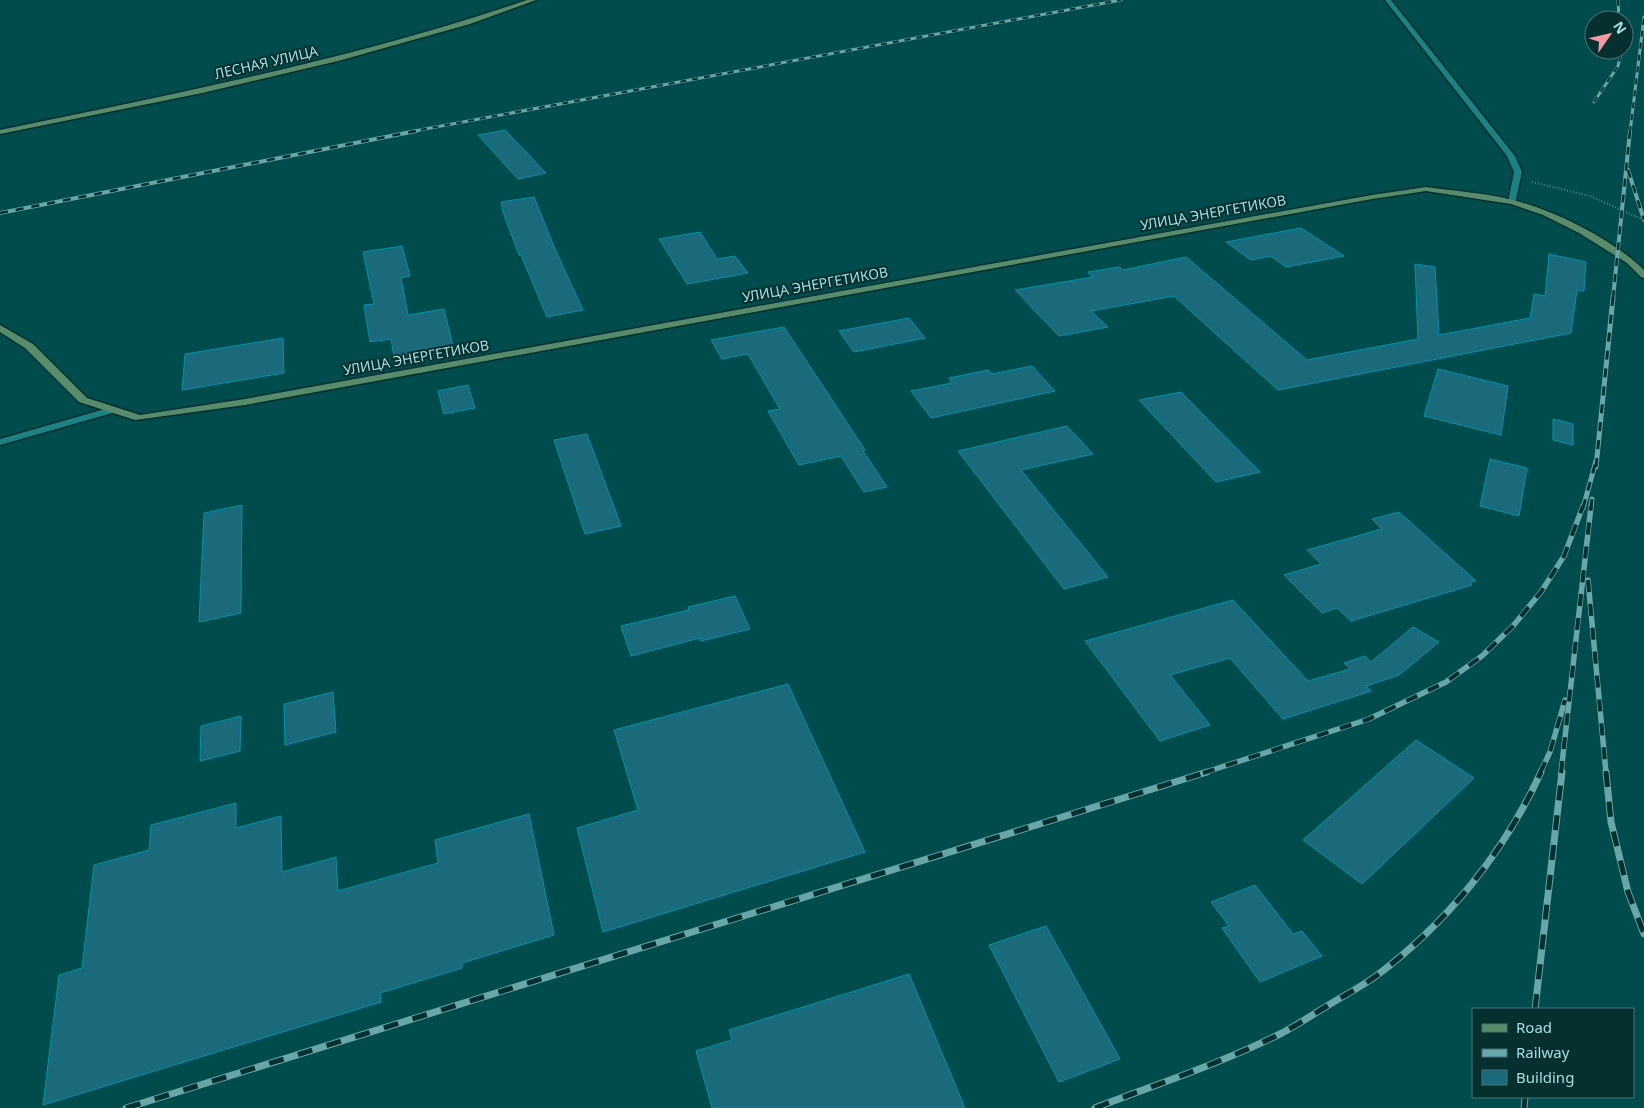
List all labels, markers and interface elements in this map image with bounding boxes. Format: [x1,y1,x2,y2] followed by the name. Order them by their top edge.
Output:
[1584,10,1634,60] north arrow
[1609,17,1631,37] text: N
[212,41,320,83] street label: ЛЕСНАЯ УЛИЦА
[1139,190,1287,234] street label: УЛИЦА ЭНЕРГЕТИКОВ
[741,262,889,306] street label: УЛИЦА ЭНЕРГЕТИКОВ
[342,335,490,379] street label: УЛИЦА ЭНЕРГЕТИКОВ
[1472,1008,1634,1098] legend
[1516,1017,1552,1037] text: Road
[1516,1042,1570,1062] text: Railway
[1516,1067,1574,1087] text: Building

